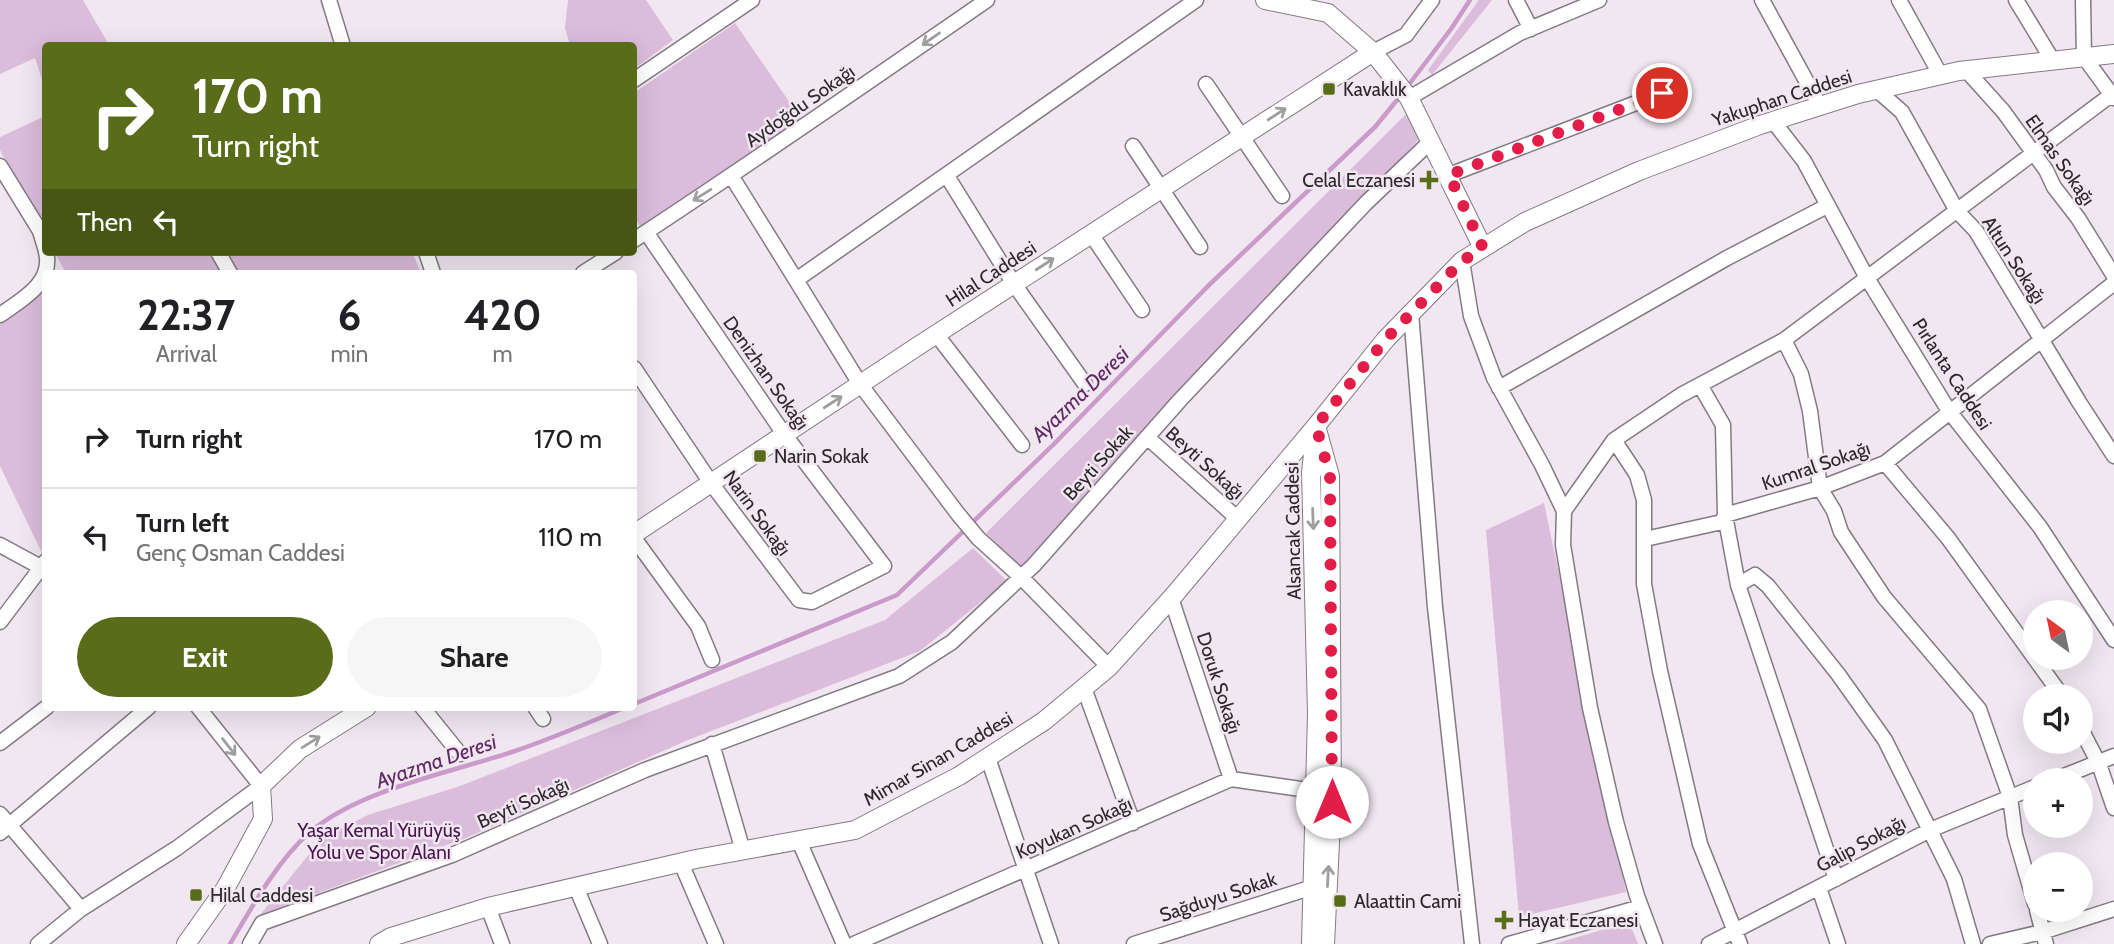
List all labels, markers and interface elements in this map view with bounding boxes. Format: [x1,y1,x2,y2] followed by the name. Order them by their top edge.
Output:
[922,32,941,46] one-way arrow
[741,60,859,152] street label: Aydoğdu Sokağı
[1632,63,1692,123] pin
[1708,65,1855,132] street label: Yakuphan Caddesi
[192,66,323,125] text: 170 m
[77,70,168,161] icon: right
[1643,74,1681,112] icon: arrive
[1343,78,1407,101] place label: Kavaklık
[1321,81,1337,97] marker: Kavaklık
[1267,107,1286,122] one-way arrow
[2020,110,2100,210] street label: Elmas Sokağı
[192,126,319,165] text: Turn right
[1302,169,1415,192] place label: Celal Eczanesi
[1421,172,1437,188] marker: Celal Eczanesi
[693,188,713,202] one-way arrow
[147,203,185,241] icon: left
[77,206,133,238] text: Then
[1977,212,2051,308] street label: Altun Sokağı
[941,236,1041,312] street label: Hilal Caddesi
[1034,257,1054,271] one-way arrow
[137,289,235,341] text: 22:37
[338,289,361,341] text: 6
[464,289,542,341] text: 420
[718,312,814,434] street label: Denizhan Sokağı
[1907,314,1997,434] street label: Pırlanta Caddesi
[156,340,217,368] text: Arrival
[330,340,368,368] text: min
[493,340,513,368] text: m
[1025,341,1134,447] water label: Ayazma Deresi
[823,394,843,408] one-way arrow
[77,420,115,458] icon: right
[1058,420,1138,505] street label: Beyti Sokak
[1161,422,1249,504] street label: Beyti Sokağı
[136,423,242,455] text: Turn right
[534,423,602,455] text: 170 m
[1759,437,1873,495] street label: Kumral Sokağı
[774,445,869,468] place label: Narin Sokak
[752,448,768,464] marker: Narin Sokak
[1280,462,1306,600] street label: Alsancak Caddesi
[718,466,796,560] street label: Narin Sokağı
[136,507,229,539] text: Turn left
[1306,507,1319,530] one-way arrow
[77,518,115,556] icon: left
[538,521,602,553] text: 110 m
[136,539,345,567] text: Genç Osman Caddesi
[2023,600,2093,670] north arrow
[2023,600,2093,922] map controls
[77,617,333,697] button: Exit
[347,617,602,697] button: Share
[1192,629,1246,737] street label: Doruk Sokağı
[2023,684,2093,754] button: sound
[859,707,1017,811] street label: Mimar Sinan Caddesi
[371,729,500,794] water label: Ayazma Deresi
[300,735,320,749] one-way arrow
[221,737,236,755] one-way arrow
[1295,765,1369,839] position arrow
[2023,768,2093,838] button: +
[474,773,572,833] street label: Beyti Sokağı
[1012,792,1136,864] street label: Koyukan Sokağı
[1812,811,1910,877] street label: Galip Sokağı
[296,819,461,864] park label: Yaşar Kemal Yürüyüş Yolu ve Spor Alanı
[2023,852,2093,922] button: −
[1322,865,1335,888] one-way arrow
[1157,867,1280,927] street label: Sağduyu Sokak
[210,884,313,907] place label: Hilal Caddesi
[188,887,204,903] marker: Hilal Caddesi
[1354,890,1461,913] place label: Alaattin Cami
[1332,893,1348,909] marker: Alaattin Cami
[1518,909,1638,932] place label: Hayat Eczanesi
[1496,912,1512,928] marker: Hayat Eczanesi

